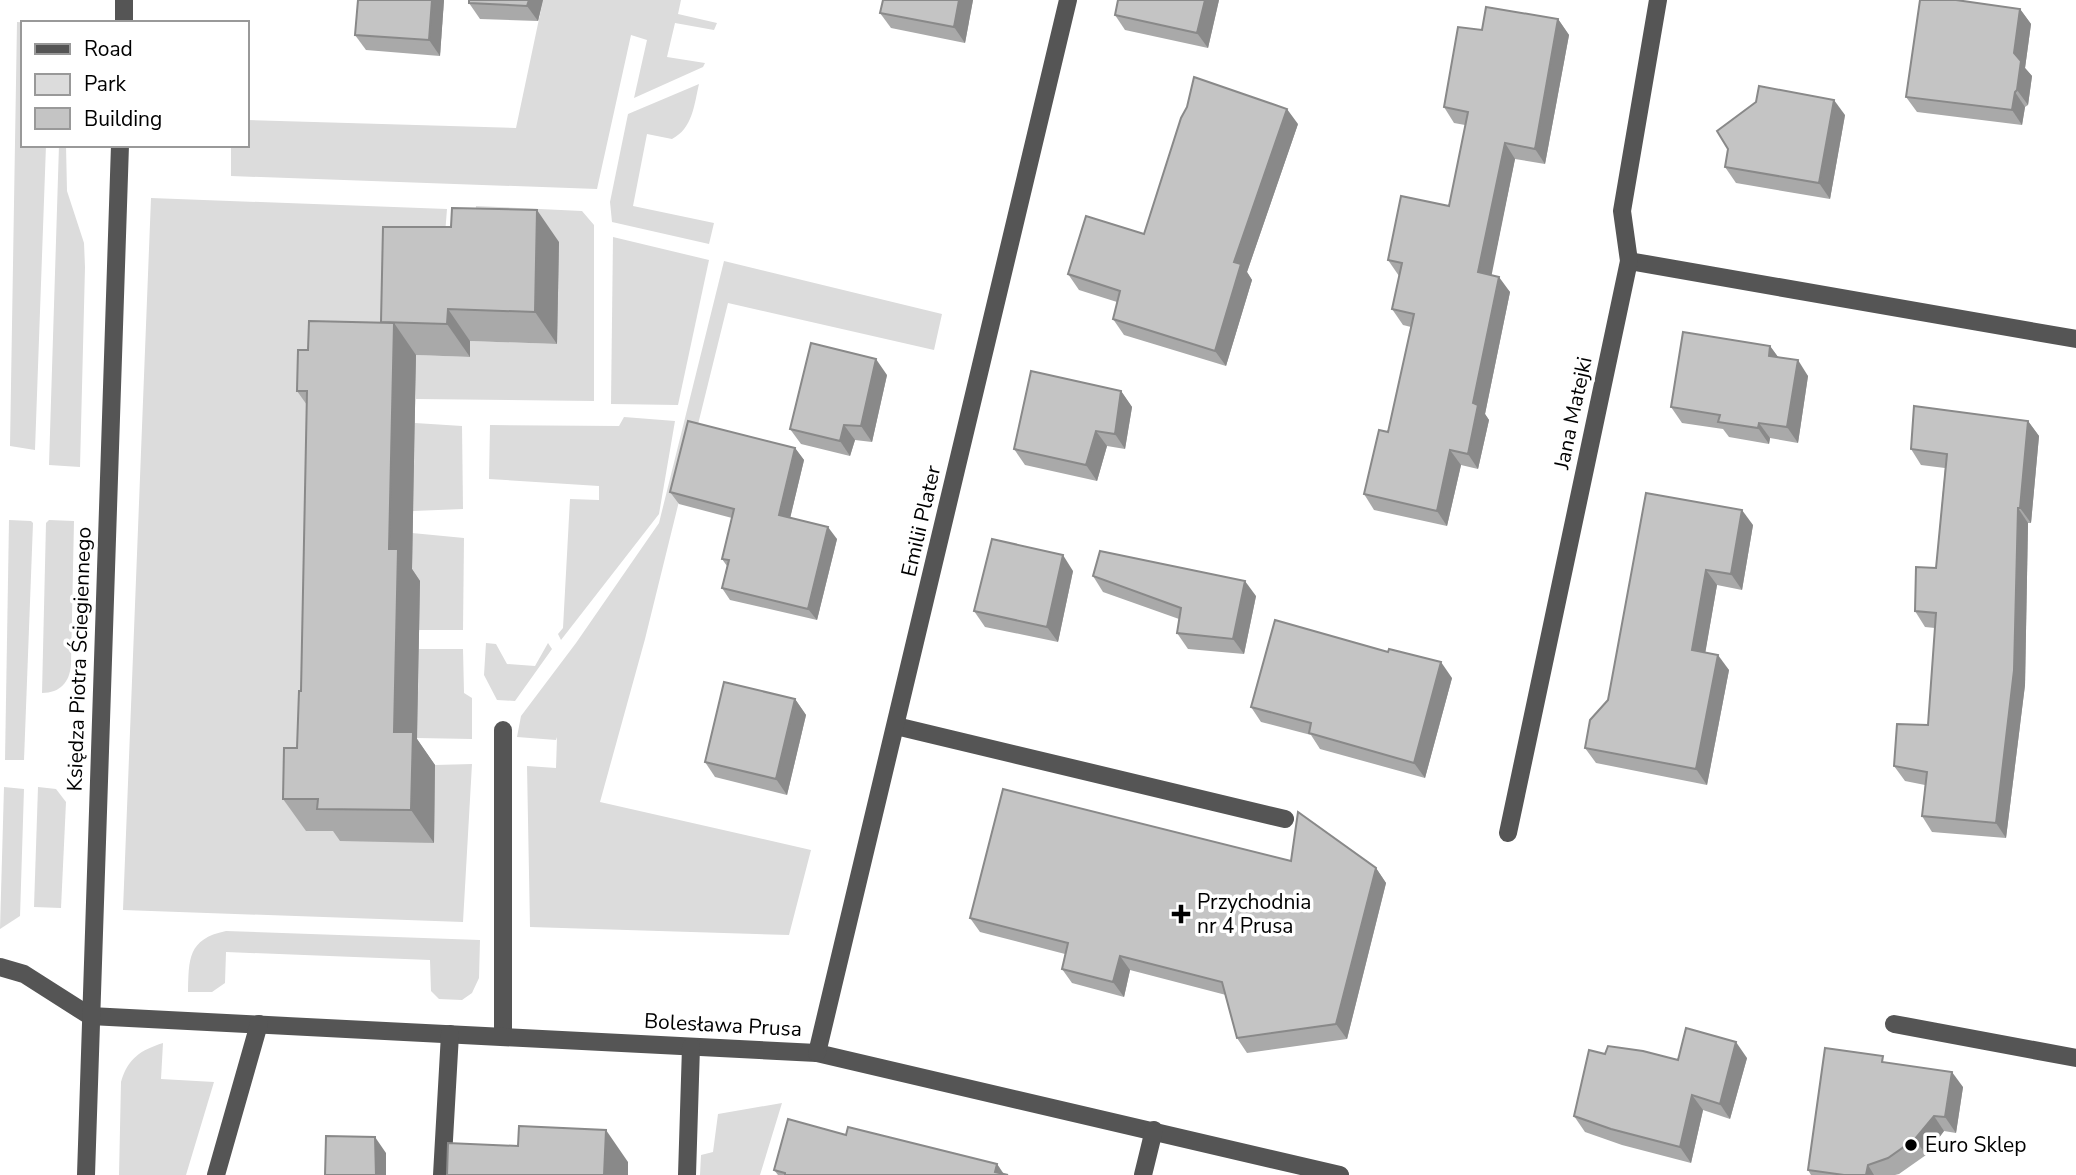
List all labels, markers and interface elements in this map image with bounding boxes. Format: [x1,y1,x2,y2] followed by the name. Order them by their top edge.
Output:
[21,21,248,147] legend
[84,35,133,63] text: Road
[84,70,126,98] text: Park
[84,105,162,133] text: Building
[1547,354,1599,473] street label: Jana Matejki
[895,462,947,579] street label: Emilii Plater
[60,526,98,792] street label: Księdza Piotra Ściegiennego
[1197,888,1311,940] place label: Przychodnia nr 4 Prusa
[1171,904,1191,924] marker: Przychodnia nr 4 Prusa
[643,1007,803,1043] street label: Bolesława Prusa
[1925,1131,2026,1159] place label: Euro Sklep
[1903,1137,1919,1153] marker: Euro Sklep

